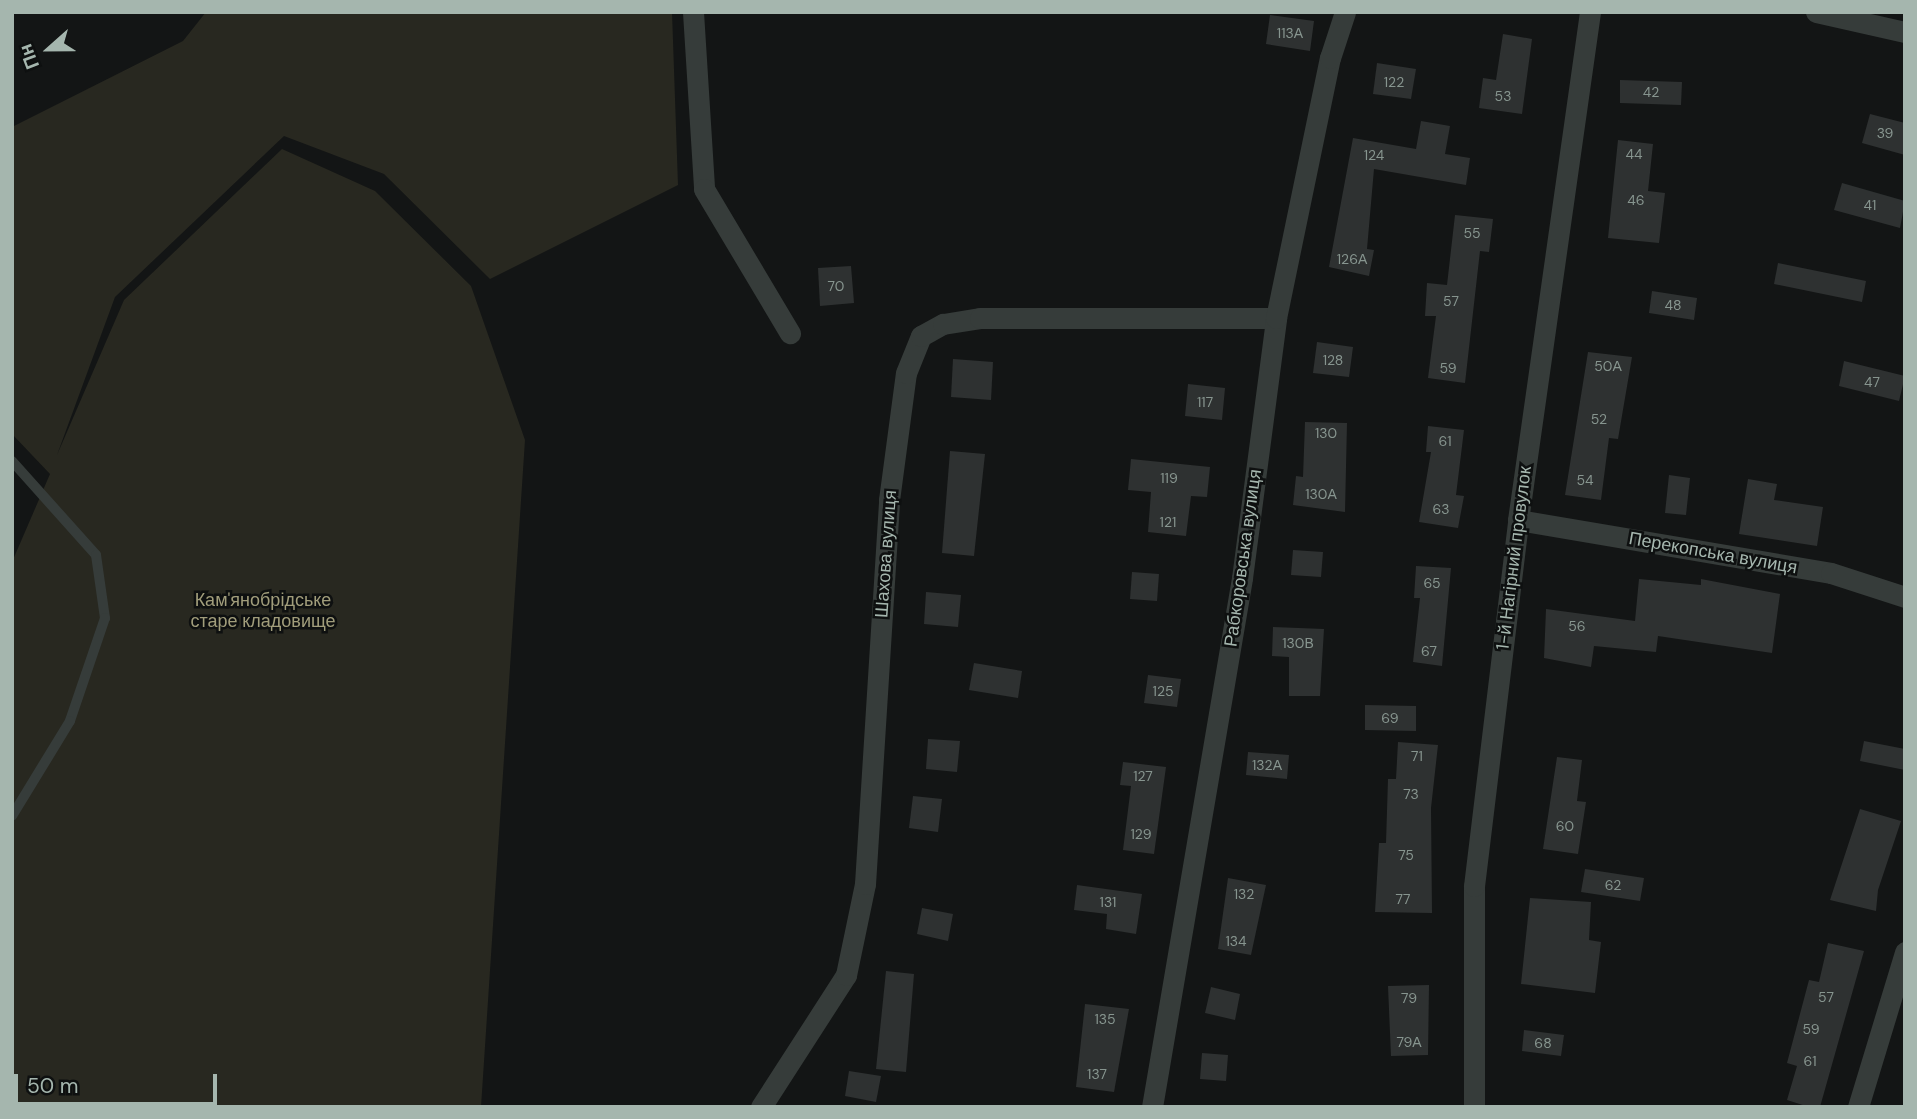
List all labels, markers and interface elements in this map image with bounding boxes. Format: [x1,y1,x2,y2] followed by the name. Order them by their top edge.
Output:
[14,14,84,84] north arrow
[1277,25,1303,41] house number: 113А
[13,40,45,73] text: Пн
[1384,74,1404,90] house number: 122
[1643,84,1659,100] house number: 42
[1495,88,1511,104] house number: 53
[1877,125,1893,141] house number: 39
[1626,146,1642,162] house number: 44
[1364,147,1384,163] house number: 124
[1627,192,1645,208] house number: 46
[1864,197,1876,213] house number: 41
[1463,225,1481,241] house number: 55
[1337,251,1367,267] house number: 126А
[828,278,844,294] house number: 70
[1443,293,1459,309] house number: 57
[1664,297,1682,313] house number: 48
[1323,352,1343,368] house number: 128
[1594,358,1622,374] house number: 50А
[1440,360,1456,376] house number: 59
[1864,374,1880,390] house number: 47
[1197,394,1213,410] house number: 117
[1591,411,1607,427] house number: 52
[1315,425,1337,441] house number: 130
[1438,433,1452,449] house number: 61
[1492,465,1536,651] street label: 1-й Нагірний провулок
[1220,468,1266,648] street label: Рабкоровська вулиця
[1160,470,1178,486] house number: 119
[1576,472,1594,488] house number: 54
[1305,486,1337,502] house number: 130А
[871,489,901,619] street label: Шахова вулиця
[1432,501,1450,517] house number: 63
[1160,514,1176,530] house number: 121
[1627,528,1799,578] street label: Перекопська вулиця
[1423,575,1441,591] house number: 65
[190,590,336,632] park label: Кам'янобрідське старе кладовище
[1568,618,1586,634] house number: 56
[1282,635,1314,651] house number: 130В
[1421,643,1437,659] house number: 67
[1153,683,1173,699] house number: 125
[1381,710,1399,726] house number: 69
[1411,748,1423,764] house number: 71
[1252,757,1282,773] house number: 132А
[1133,768,1153,784] house number: 127
[1403,786,1419,802] house number: 73
[1556,818,1574,834] house number: 60
[1130,826,1152,842] house number: 129
[1398,847,1414,863] house number: 75
[1605,877,1621,893] house number: 62
[1234,886,1254,902] house number: 132
[1396,891,1410,907] house number: 77
[1100,894,1116,910] house number: 131
[1225,933,1247,949] house number: 134
[1818,989,1834,1005] house number: 57
[1401,990,1417,1006] house number: 79
[1094,1011,1116,1027] house number: 135
[1803,1021,1819,1037] house number: 59
[1396,1034,1422,1050] house number: 79А
[1534,1035,1552,1051] house number: 68
[1803,1053,1817,1069] house number: 61
[18,1060,220,1104] scale bar
[1087,1066,1107,1082] house number: 137
[27,1072,78,1100] text: 50 m

